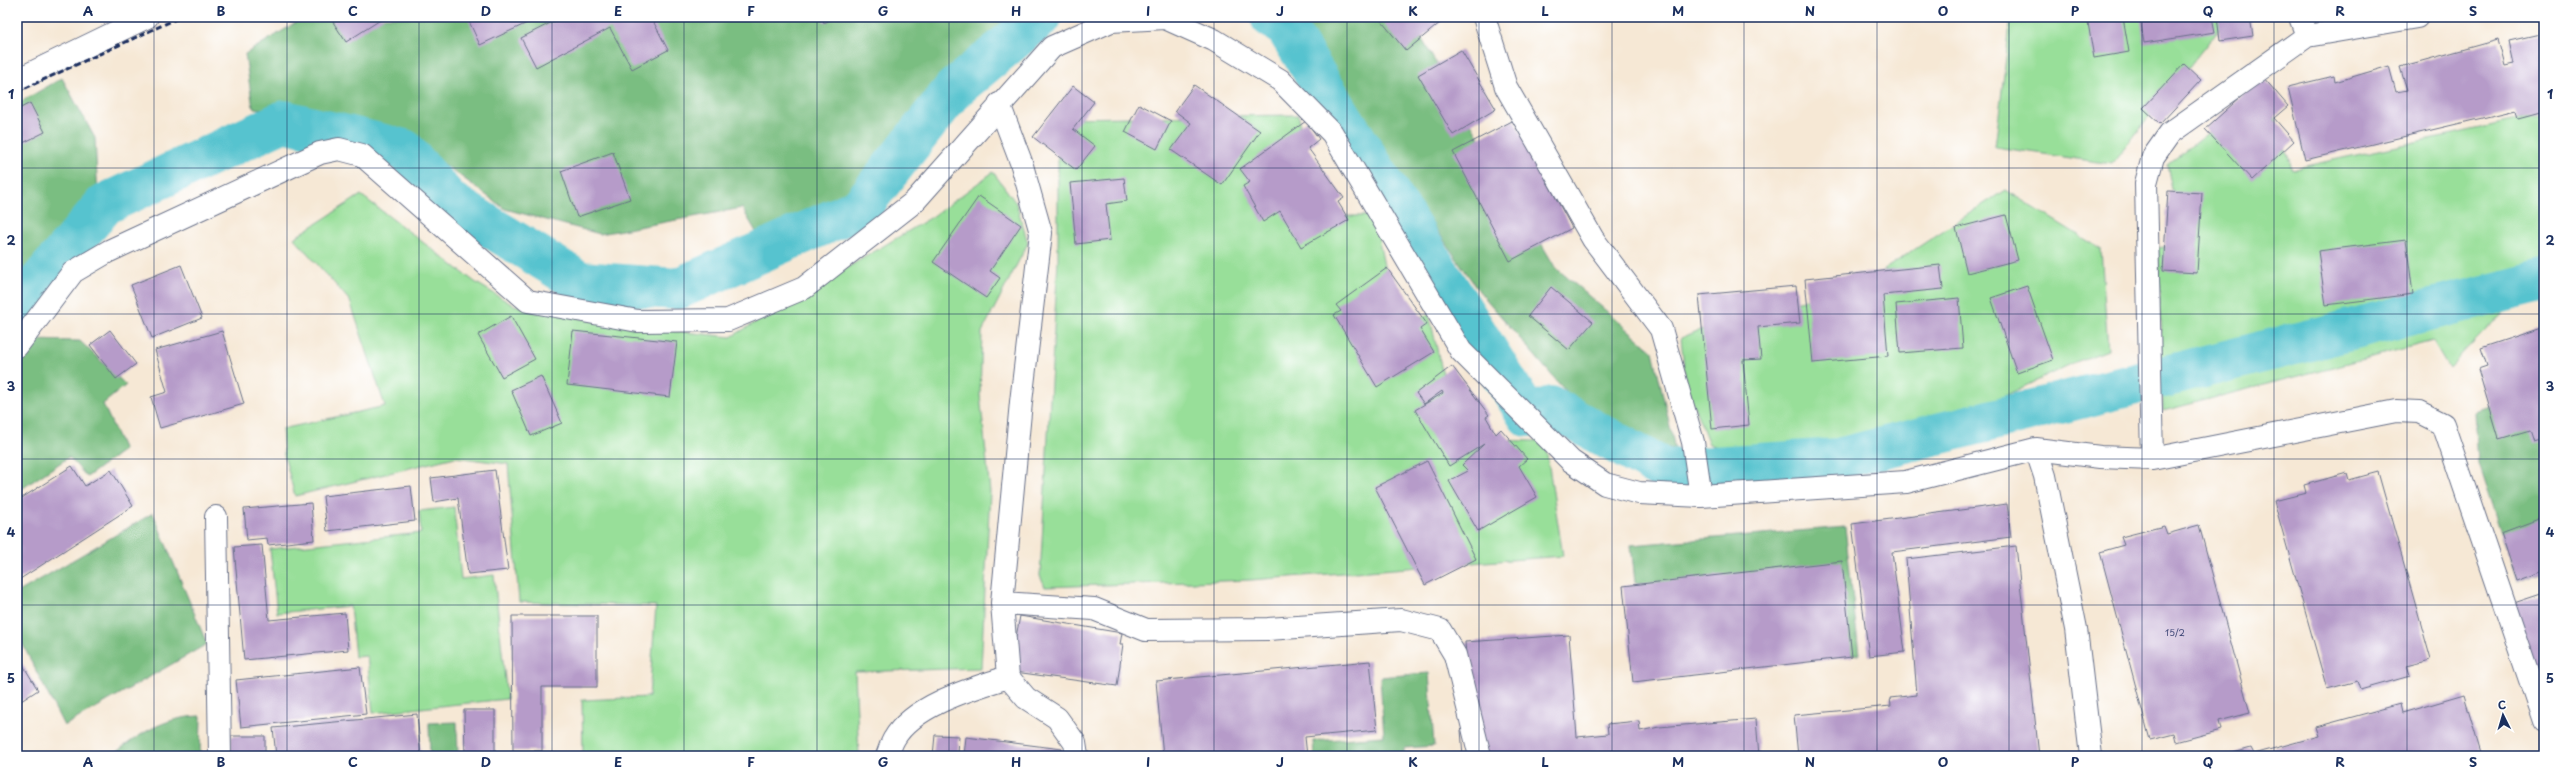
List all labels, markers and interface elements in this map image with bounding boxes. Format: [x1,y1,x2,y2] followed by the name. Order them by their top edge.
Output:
[83,1,93,20] text: A
[217,1,226,20] text: B
[348,1,358,20] text: C
[481,1,491,20] text: D
[614,1,622,20] text: E
[747,1,755,20] text: F
[878,1,888,20] text: G
[1011,1,1021,20] text: H
[1146,1,1150,20] text: I
[1276,1,1284,20] text: J
[1408,1,1418,20] text: K
[1541,1,1549,20] text: L
[1672,1,1684,20] text: M
[1805,1,1815,20] text: N
[1938,1,1948,20] text: O
[2071,1,2080,20] text: P
[2203,1,2213,20] text: Q
[2335,1,2345,20] text: R
[2469,1,2477,20] text: S
[8,84,14,103] text: 1
[2547,84,2553,103] text: 1
[6,230,16,249] text: 2
[2545,230,2555,249] text: 2
[7,376,16,395] text: 3
[2546,376,2555,395] text: 3
[7,522,16,541] text: 4
[2546,522,2555,541] text: 4
[2165,625,2185,639] house number: 15/2
[7,668,15,687] text: 5
[2546,668,2554,687] text: 5
[2483,695,2523,735] north arrow
[2497,696,2507,713] text: С
[83,752,93,771] text: A
[217,752,226,771] text: B
[348,752,358,771] text: C
[481,752,491,771] text: D
[614,752,622,771] text: E
[747,752,755,771] text: F
[878,752,888,771] text: G
[1011,752,1021,771] text: H
[1146,752,1150,771] text: I
[1276,752,1284,771] text: J
[1408,752,1418,771] text: K
[1541,752,1549,771] text: L
[1672,752,1684,771] text: M
[1805,752,1815,771] text: N
[1938,752,1948,771] text: O
[2071,752,2080,771] text: P
[2203,752,2213,771] text: Q
[2335,752,2345,771] text: R
[2469,752,2477,771] text: S

